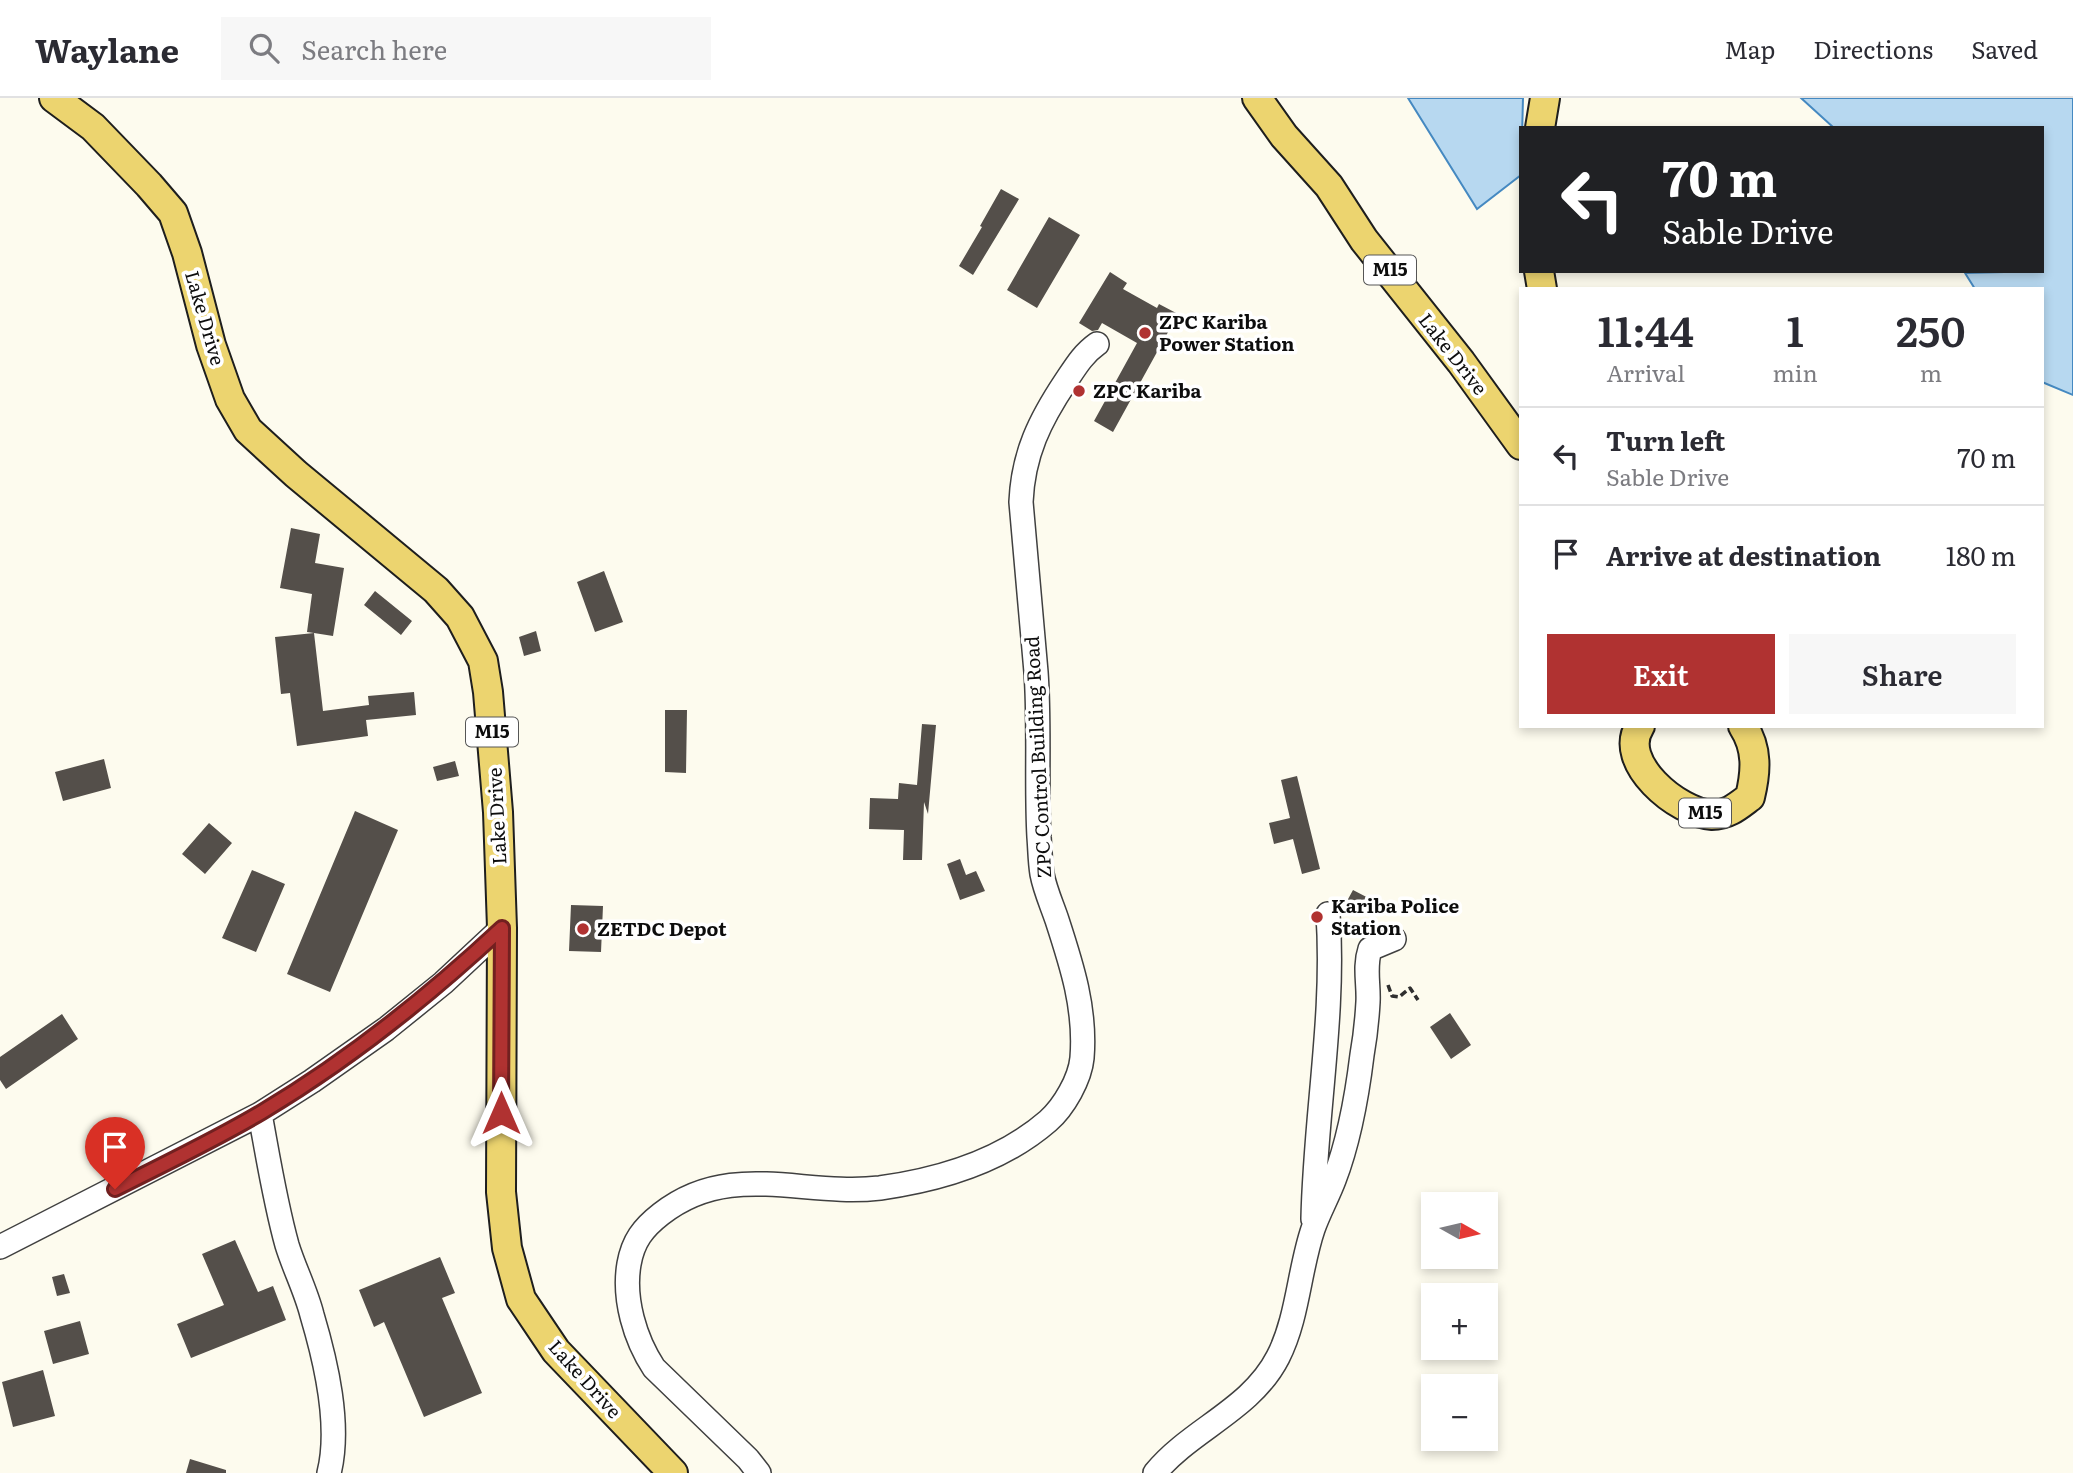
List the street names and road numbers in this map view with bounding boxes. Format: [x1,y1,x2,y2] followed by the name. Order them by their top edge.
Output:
[1364,256,1416,285] road number: M15
[179,267,233,368] street label: Lake Drive
[1413,306,1495,400] street label: Lake Drive
[1017,635,1057,879] street label: ZPC Control Building Road
[466,718,518,746] road number: M15
[479,767,513,865] street label: Lake Drive
[1679,798,1731,828] road number: M15
[543,1333,629,1424] street label: Lake Drive

